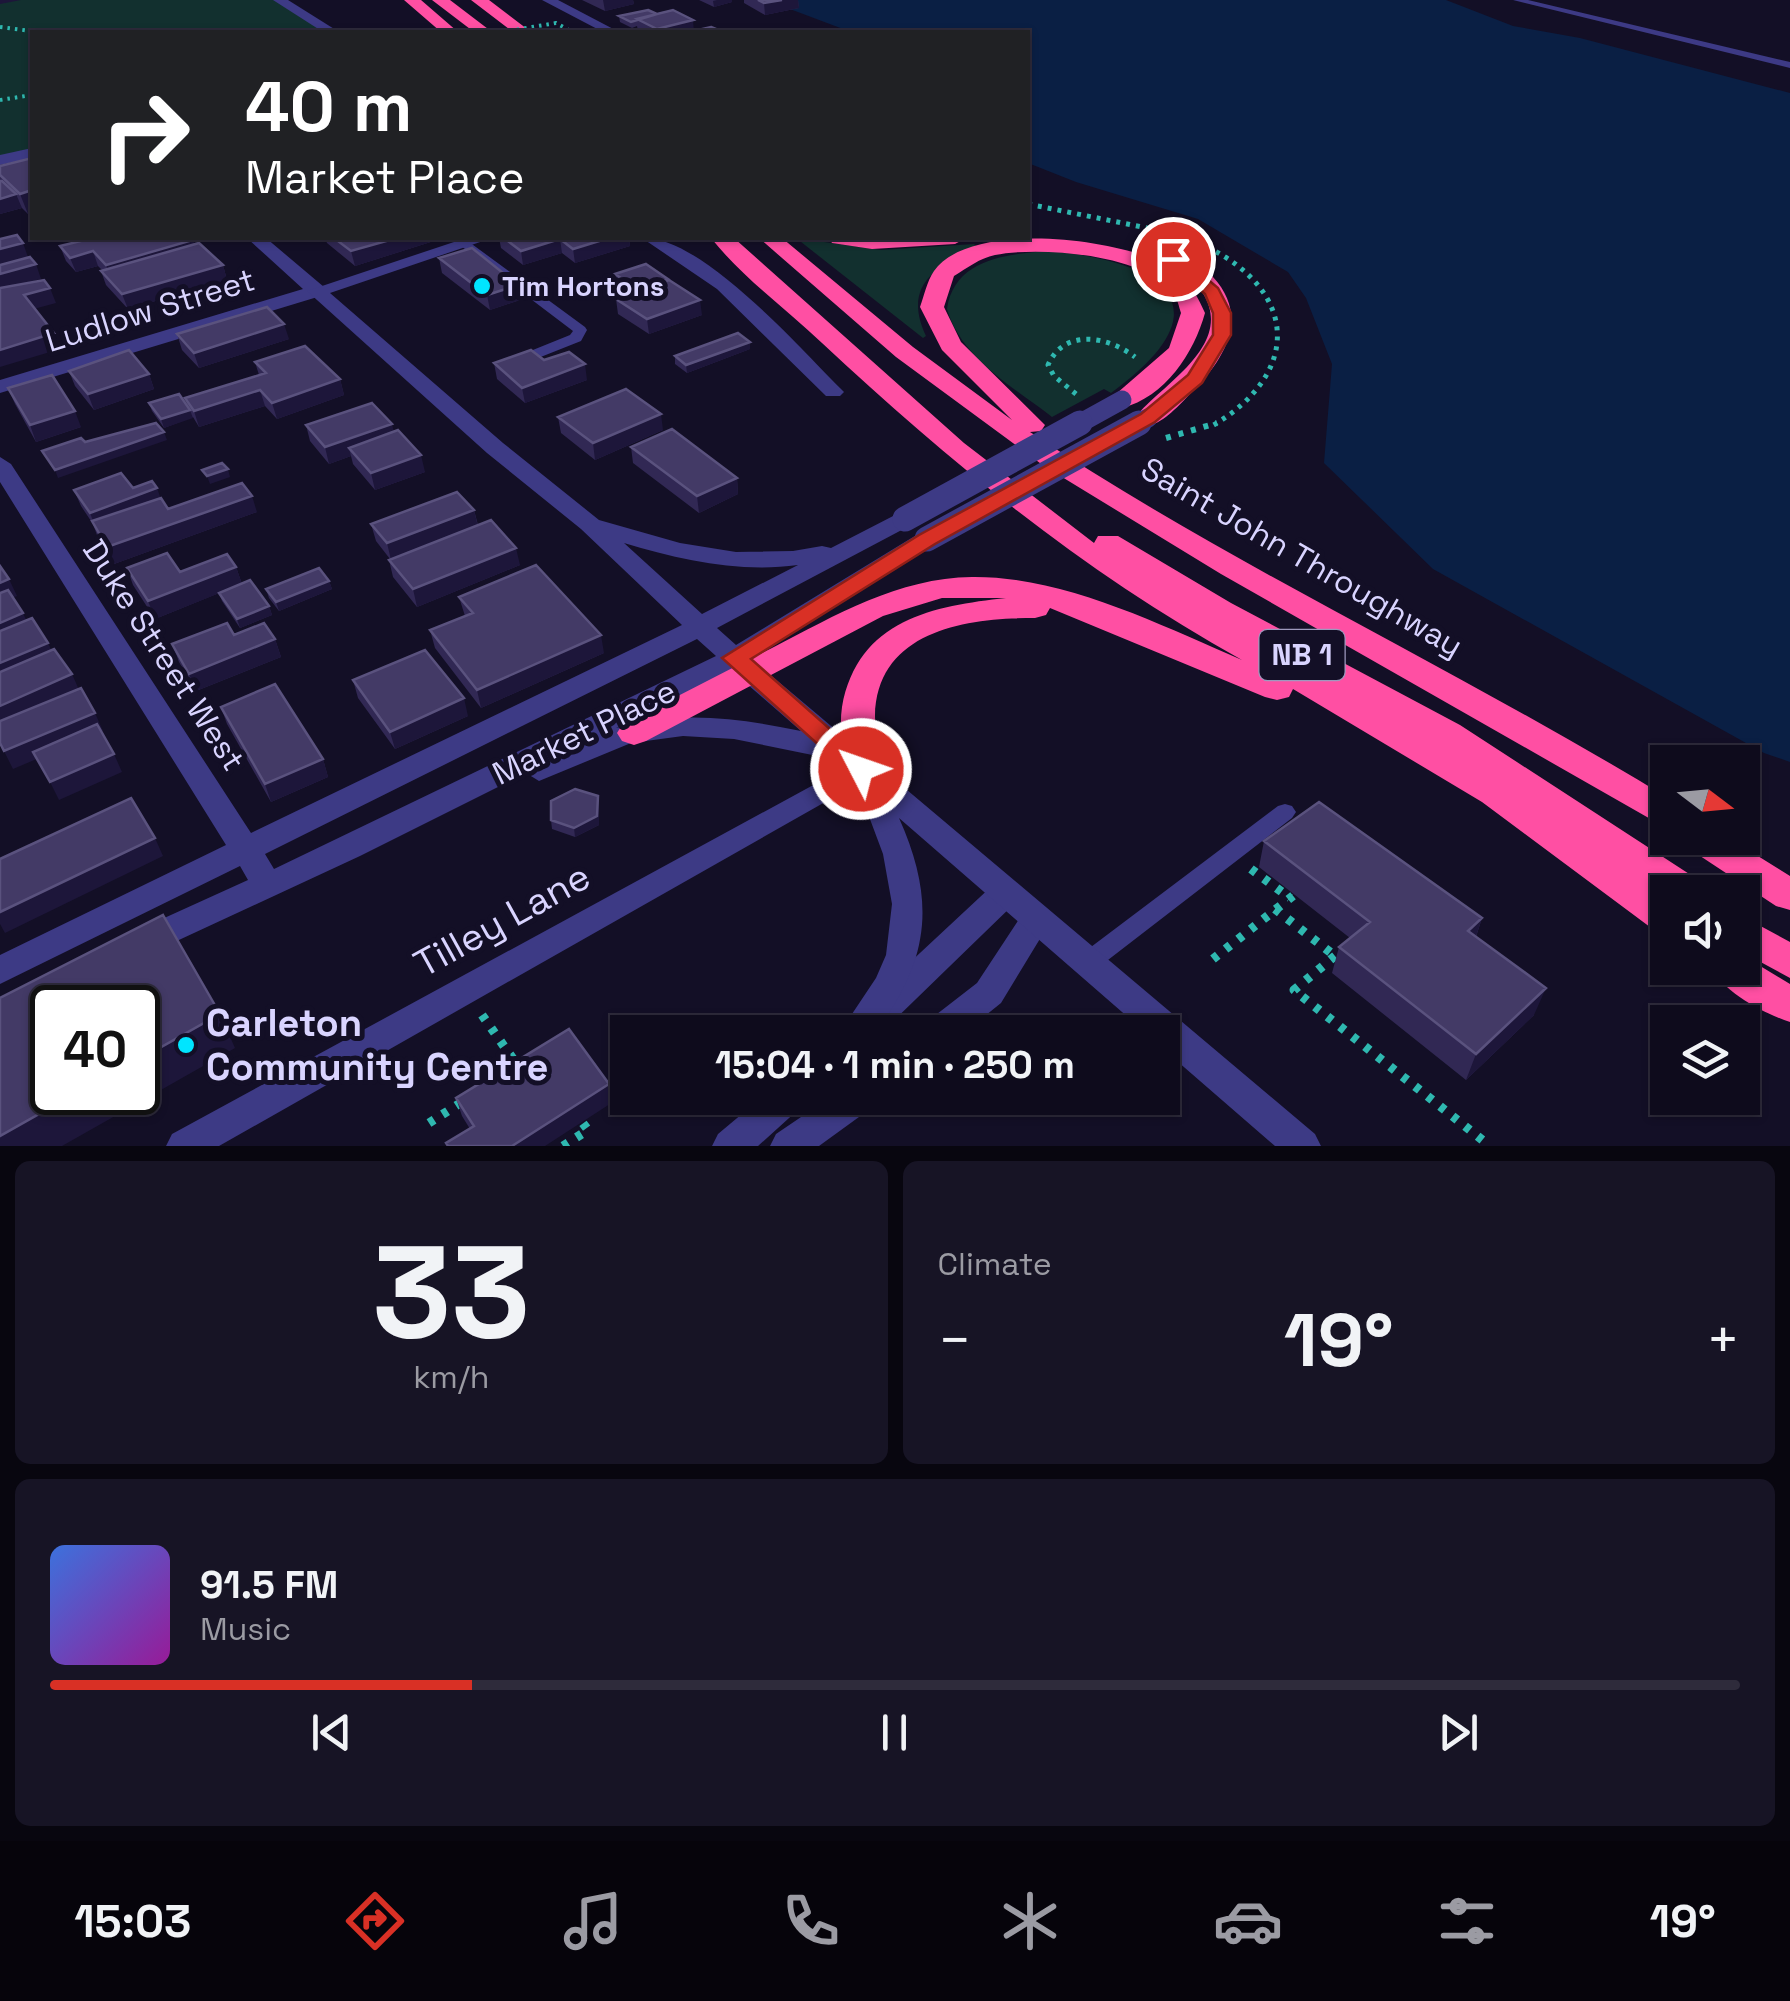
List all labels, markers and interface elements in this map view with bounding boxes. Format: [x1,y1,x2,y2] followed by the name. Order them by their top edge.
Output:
[245,62,412,151] text: 40 m
[80,70,210,200] icon: right
[245,149,525,206] text: Market Place
[1131,217,1216,302] pin
[1146,232,1201,287] icon: arrive
[41,259,259,361] street label: Ludlow Street
[502,268,665,304] place label: Tim Hortons
[471,275,493,297] marker: Tim Hortons
[1134,448,1470,666] street label: Saint John Throughway
[74,532,254,778] street label: Duke Street West
[1260,630,1344,680] road number: NB 1
[486,670,682,794] street label: Market Place
[809,717,913,821] position arrow
[1650,745,1760,855] north arrow
[1650,745,1760,1115] map controls
[406,852,598,988] street label: Tilley Lane
[1650,875,1760,985] button: sound
[30,985,160,1115] speed limit sign: 40
[206,999,549,1091] place label: Carleton Community Centre
[1650,1005,1760,1115] button: layers
[175,1034,197,1056] marker: Carleton Community Centre
[715,1041,1075,1089] text: 15:04 · 1 min · 250 m
[372,1209,530,1375] text: 33
[938,1244,1052,1284] text: Climate
[1284,1292,1394,1388] text: 19°
[938,1305,972,1375] text: −
[1706,1305,1740,1375] text: +
[413,1357,489,1397] text: km/h
[200,1561,338,1609] text: 91.5 FM
[200,1609,291,1649] text: Music
[304,1705,359,1760] icon: previous
[867,1705,922,1760] icon: pause
[1431,1705,1486,1760] icon: next
[340,1886,410,1956] icon: directions
[558,1886,628,1956] icon: music
[776,1886,846,1956] icon: phone
[995,1886,1065,1956] icon: climate
[1213,1886,1283,1956] icon: car
[1432,1886,1502,1956] icon: filters
[74,1893,191,1950] text: 15:03
[1650,1893,1716,1950] text: 19°

